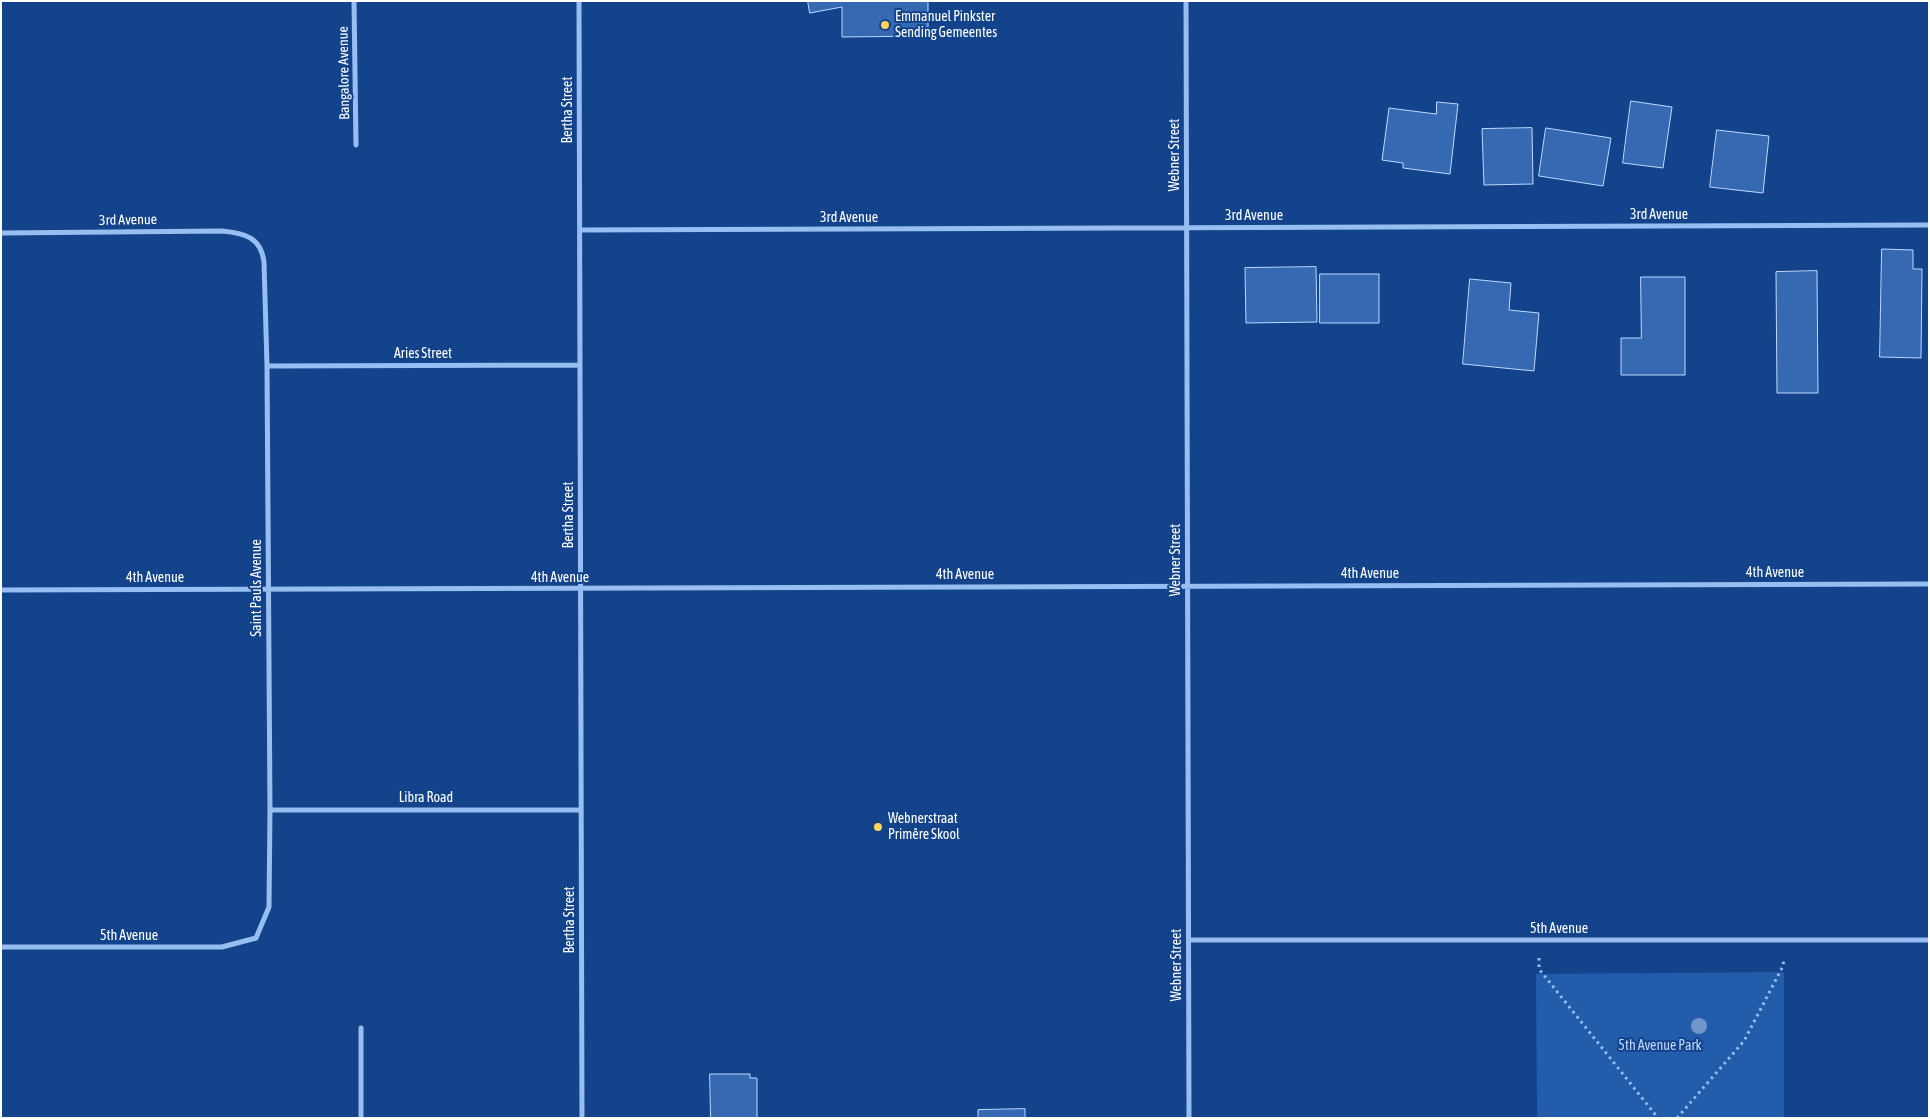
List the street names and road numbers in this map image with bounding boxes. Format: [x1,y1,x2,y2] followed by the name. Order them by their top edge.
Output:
[335,26,353,120] street label: Bangalore Avenue
[560,77,576,143] street label: Bertha Street
[1167,119,1183,191] street label: Webner Street
[1630,207,1688,223] street label: 3rd Avenue
[1225,208,1283,224] street label: 3rd Avenue
[820,210,878,226] street label: 3rd Avenue
[99,211,157,229] street label: 3rd Avenue
[394,346,452,362] street label: Aries Street
[561,482,577,548] street label: Bertha Street
[1168,524,1184,596] street label: Webner Street
[249,539,265,637] street label: Saint Pauls Avenue
[1746,565,1804,581] street label: 4th Avenue
[1341,566,1399,582] street label: 4th Avenue
[936,567,994,583] street label: 4th Avenue
[126,570,184,586] street label: 4th Avenue
[531,570,589,586] street label: 4th Avenue
[399,790,453,806] street label: Libra Road
[562,887,578,953] street label: Bertha Street
[1530,921,1588,937] street label: 5th Avenue
[100,928,158,944] street label: 5th Avenue
[1169,929,1185,1001] street label: Webner Street

